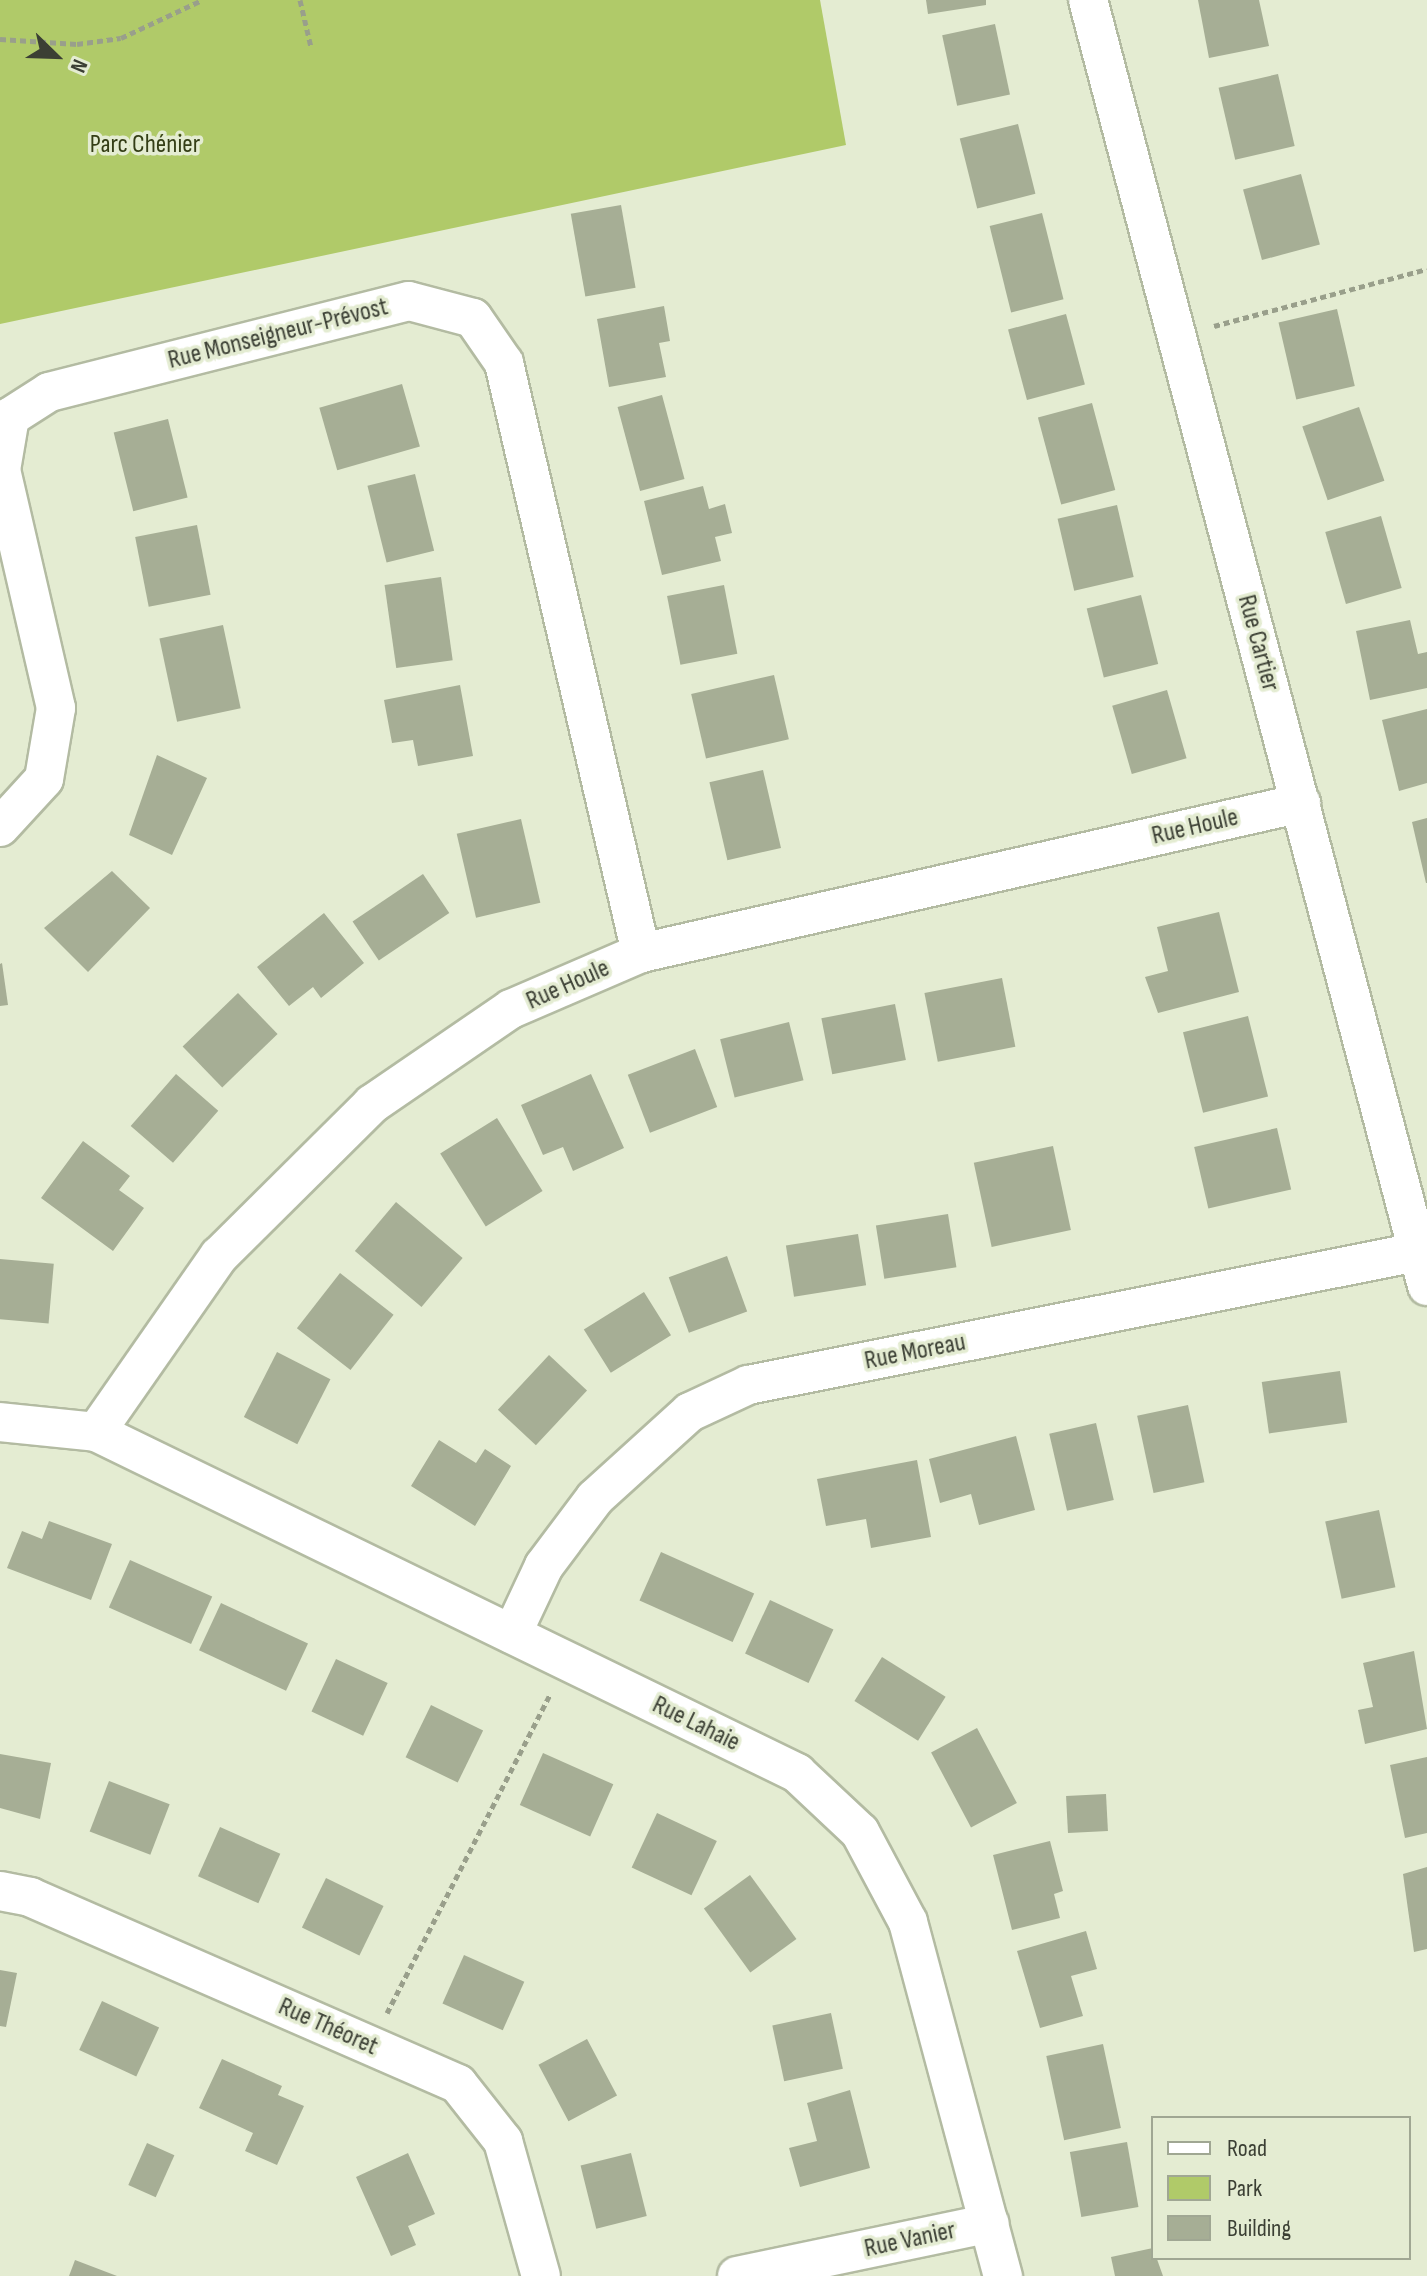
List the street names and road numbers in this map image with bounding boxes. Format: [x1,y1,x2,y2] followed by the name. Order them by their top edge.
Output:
[165,292,391,376] street label: Rue Monseigneur-Prévost
[1230,592,1286,694] street label: Rue Cartier
[1149,802,1241,852] street label: Rue Houle
[522,953,614,1017] street label: Rue Houle
[862,1327,968,1377] street label: Rue Moreau
[647,1689,745,1759] street label: Rue Lahaie
[273,1991,383,2063] street label: Rue Théoret
[862,2215,958,2265] street label: Rue Vanier

